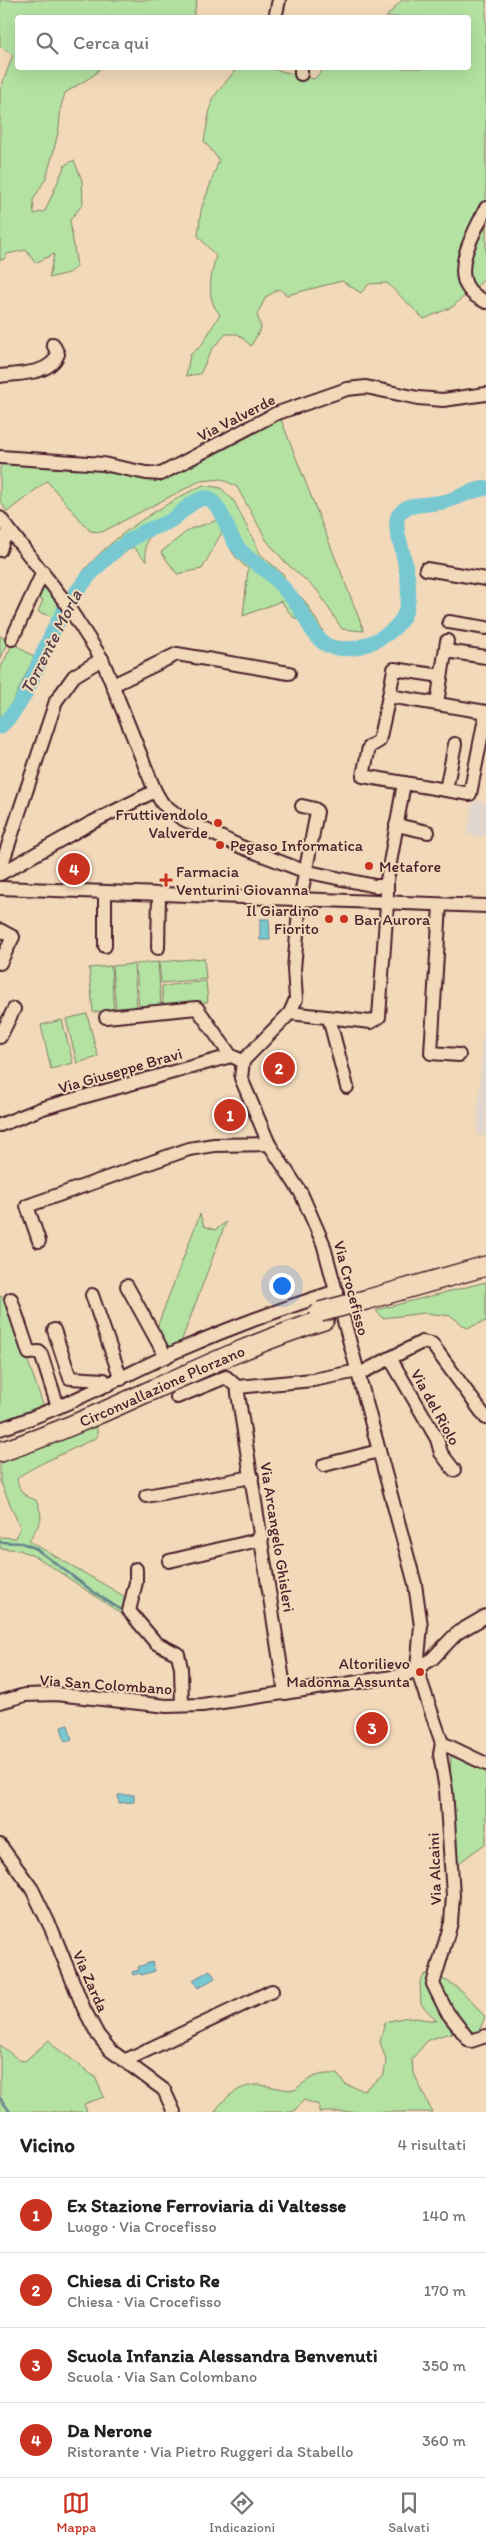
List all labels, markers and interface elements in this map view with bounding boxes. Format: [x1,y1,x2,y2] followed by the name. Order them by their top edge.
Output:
[15,15,471,70] search box
[33,29,61,57] icon: search
[73,31,149,54] text: Cerca qui
[194,390,278,445] street label: Via Valverde
[15,585,87,698] water label: Torrente Morla
[115,805,208,842] place label: Fruttivendolo Valverde
[212,817,224,829] marker: Fruttivendolo Valverde
[230,836,364,855] place label: Pegaso Informatica
[214,839,226,851] marker: Pegaso Informatica
[58,850,90,888] pin: 4
[379,857,441,876] place label: Metafore
[363,860,375,872] marker: Metafore
[176,862,308,899] place label: Farmacia Venturini Giovanna
[160,874,172,886] marker: Farmacia Venturini Giovanna
[246,901,319,938] place label: Il Giardino Fiorito
[354,910,431,929] place label: Bar Aurora
[323,913,335,925] marker: Il Giardino Fiorito
[338,913,350,925] marker: Bar Aurora
[56,1044,184,1097] street label: Via Giuseppe Bravi
[263,1049,295,1087] pin: 2
[214,1096,246,1134] pin: 1
[330,1239,373,1338] street label: Via Crocefisso
[269,1273,295,1299] your location
[77,1341,248,1431] street label: Circonvallazione Plorzano
[407,1366,464,1449] street label: Via del Riolo
[256,1461,299,1613] street label: Via Arcangelo Ghisleri
[286,1654,410,1691] place label: Altorilievo Madonna Assunta
[414,1666,426,1678] marker: Altorilievo Madonna Assunta
[39,1670,173,1699] street label: Via San Colombano
[356,1709,388,1747] pin: 3
[424,1832,445,1906] street label: Via Alcaini
[69,1947,113,2016] street label: Via Zarda
[20,2132,75,2157] text: Vicino
[398,2135,466,2154] text: 4 risultati
[67,2194,346,2217] text: Ex Stazione Ferroviaria di Valtesse
[32,2206,40,2225] text: 1
[422,2206,466,2225] text: 140 m
[67,2217,217,2236] text: Luogo · Via Crocefisso
[67,2269,220,2292] text: Chiesa di Cristo Re
[32,2281,40,2300] text: 2
[424,2281,466,2300] text: 170 m
[67,2292,221,2311] text: Chiesa · Via Crocefisso
[67,2344,378,2367] text: Scuola Infanzia Alessandra Benvenuti
[32,2356,40,2375] text: 3
[422,2356,466,2375] text: 350 m
[67,2367,257,2386] text: Scuola · Via San Colombano
[67,2419,152,2442] text: Da Nerone
[31,2431,41,2450] text: 4
[422,2431,466,2450] text: 360 m
[67,2442,353,2461] text: Ristorante · Via Pietro Ruggeri da Stabello
[57,2489,96,2536] tab: Mappa
[209,2489,275,2536] tab: Indicazioni
[388,2489,429,2536] tab: Salvati

